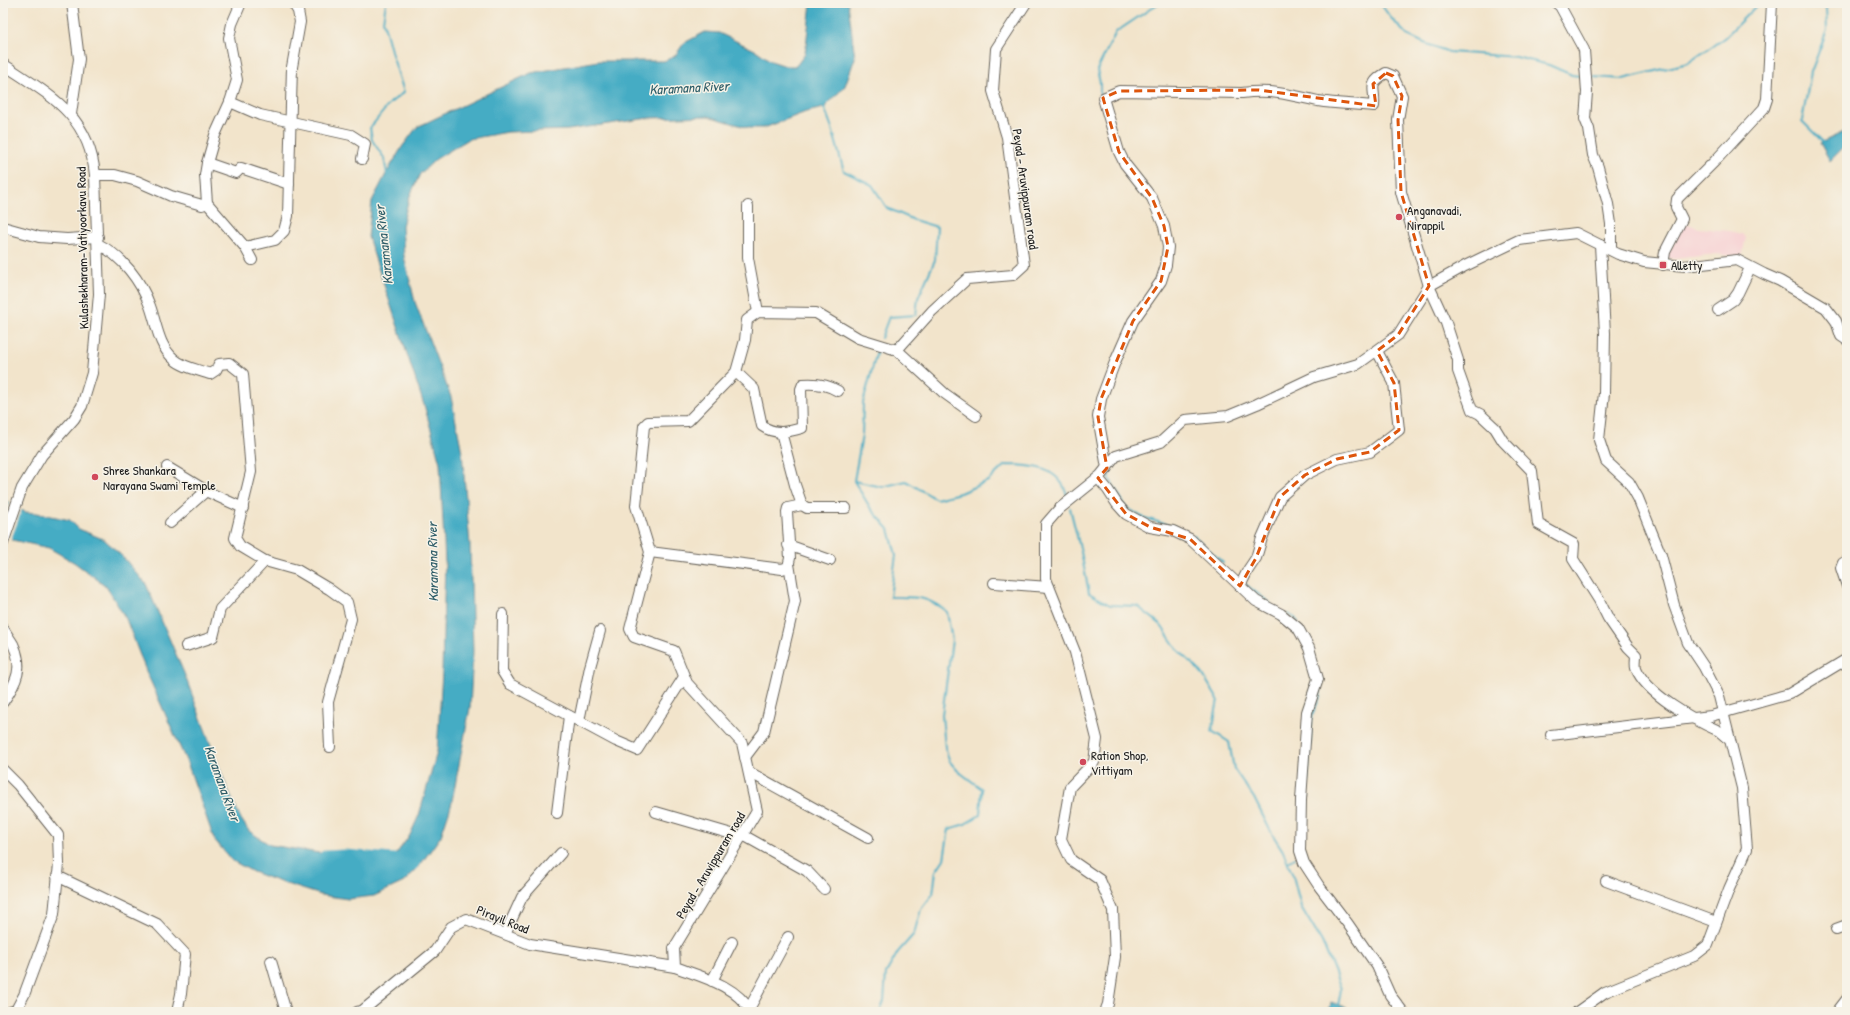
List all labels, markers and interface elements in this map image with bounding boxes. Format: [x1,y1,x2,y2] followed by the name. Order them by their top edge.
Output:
[649,75,731,99] water label: Karamana River
[1009,128,1043,250] street label: Peyad - Aruvippuram road
[72,167,92,329] street label: Kulashekharam-Vatiyoorkavu Road
[1407,201,1462,234] place label: Anganavadi, Nirappil
[369,203,397,286] water label: Karamana River
[1394,212,1404,222] marker: Anganavadi, Nirappil
[1671,256,1703,274] place label: Alletty
[1658,260,1668,270] marker: Alletty
[103,461,216,494] place label: Shree Shankara Narayana Swami Temple
[90,472,100,482] marker: Shree Shankara Narayana Swami Temple
[422,520,442,602] water label: Karamana River
[200,742,246,825] water label: Karamana River
[1091,746,1148,779] place label: Ration Shop, Vittiyam
[1078,757,1088,767] marker: Ration Shop, Vittiyam
[671,808,749,922] street label: Peyad - Aruvippuram road
[474,900,532,938] street label: Pirayil Road

